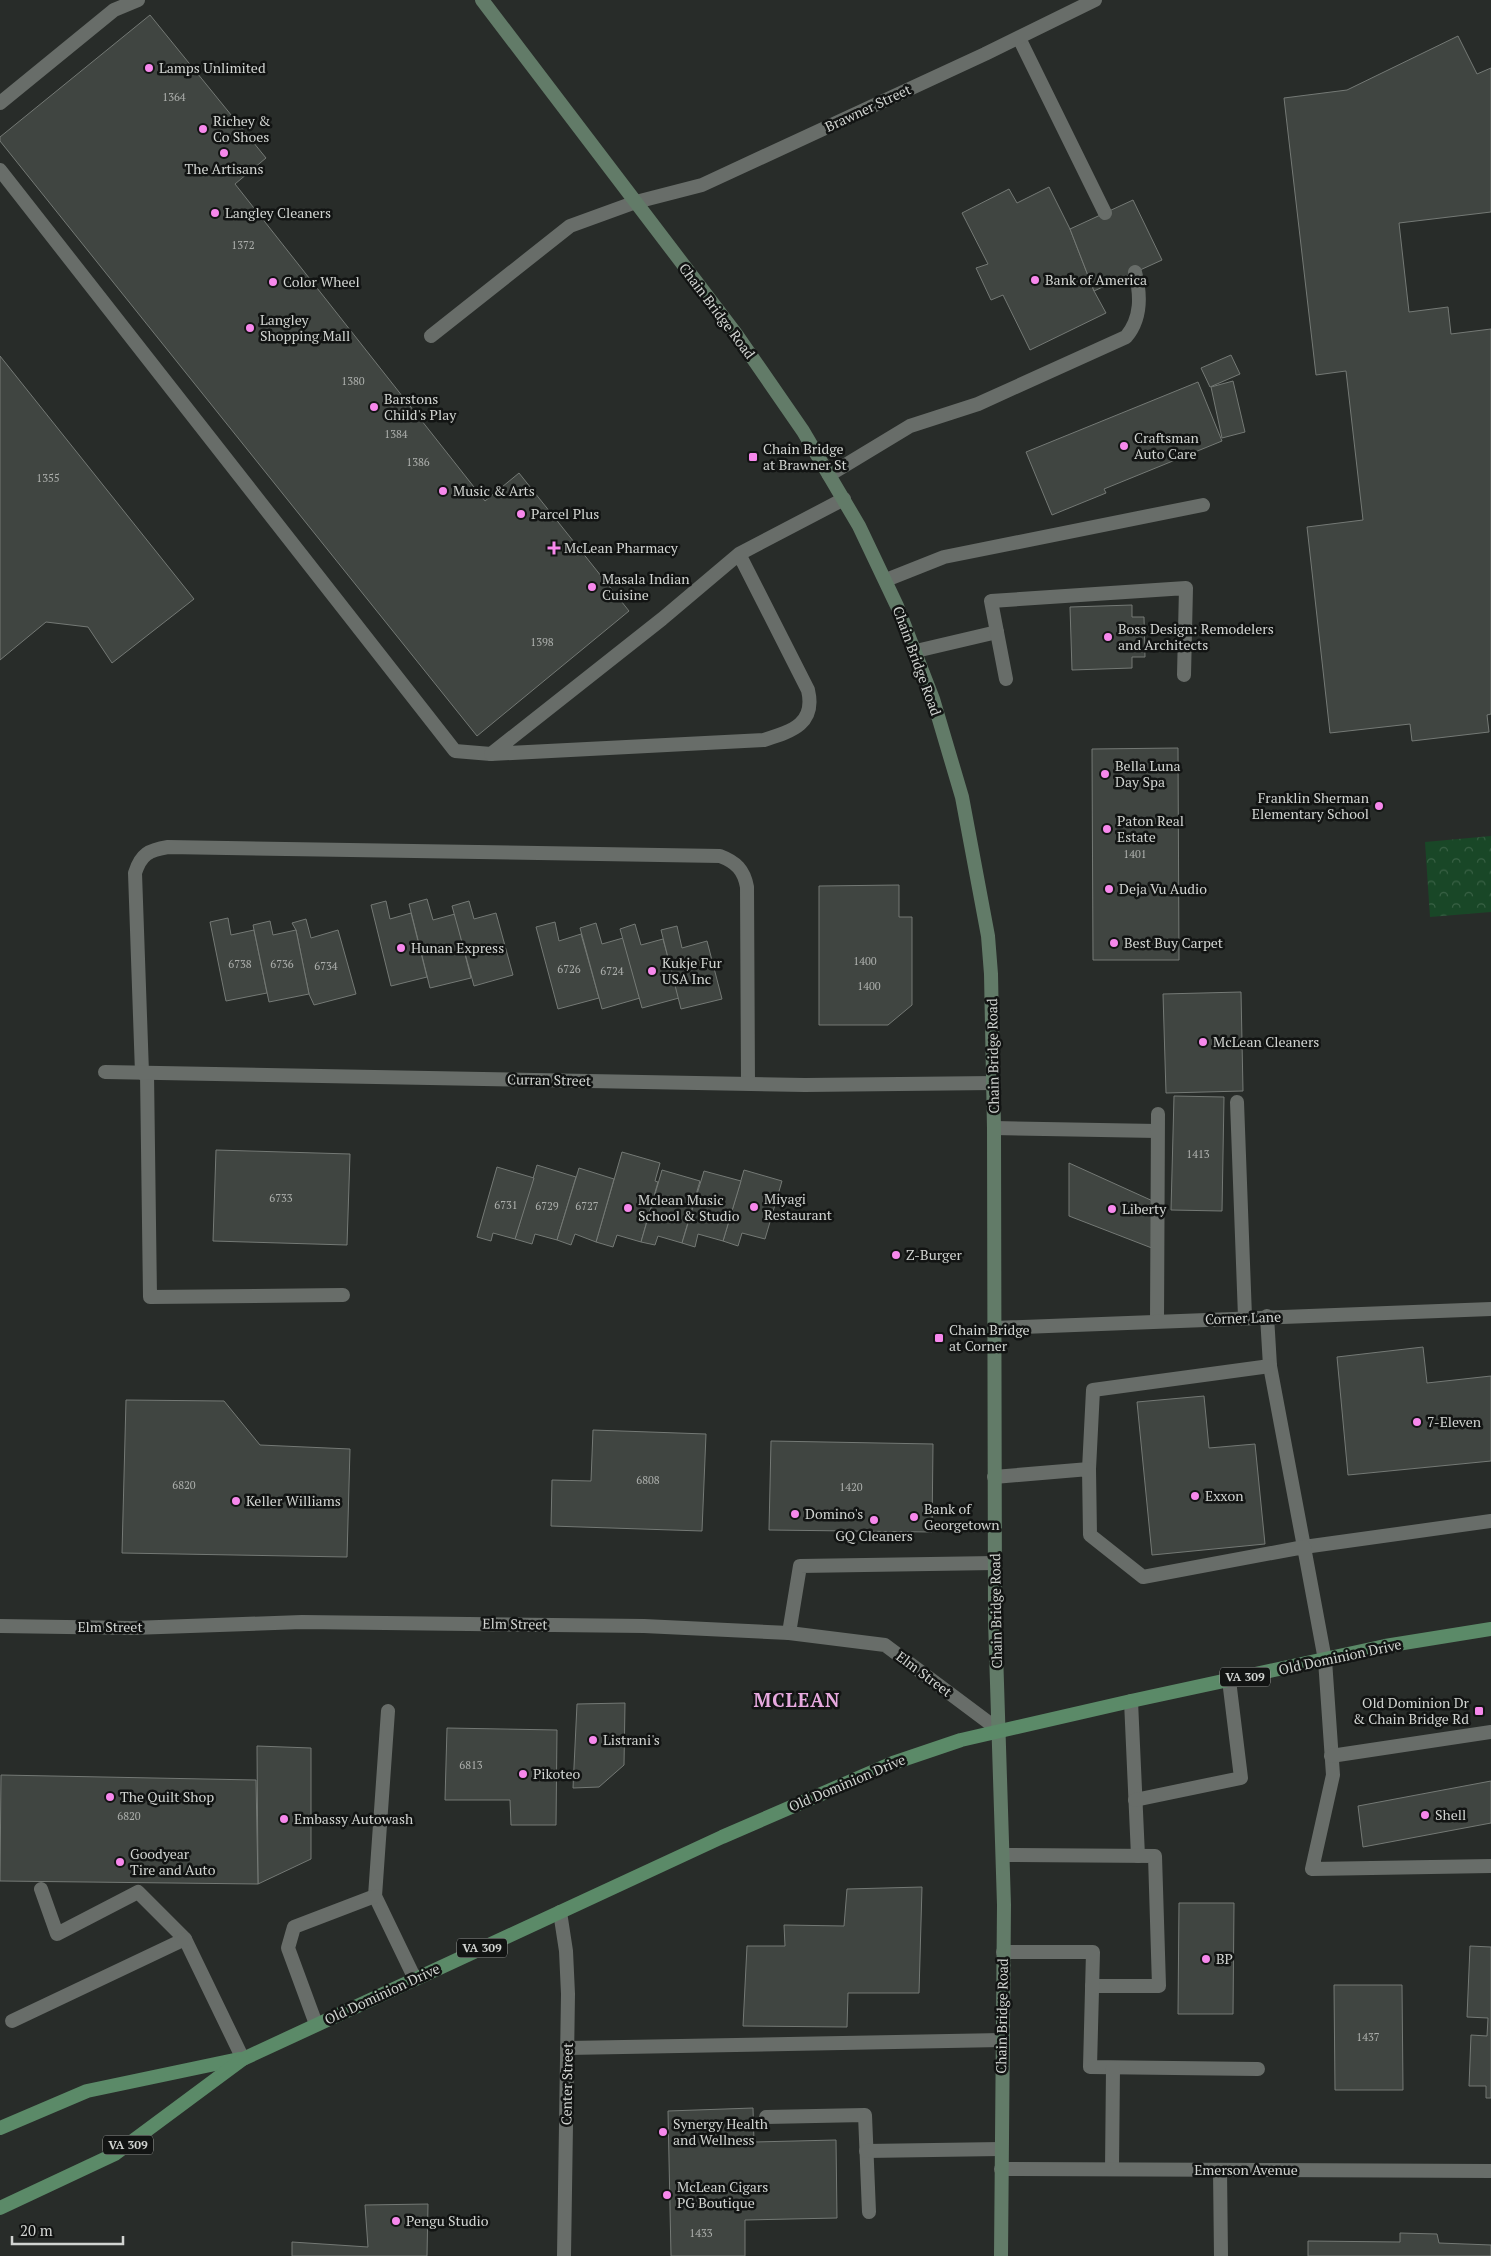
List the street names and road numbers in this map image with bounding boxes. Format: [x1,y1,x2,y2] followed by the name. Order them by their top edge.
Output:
[822,79,915,136] street label: Brawner Street
[675,259,760,363] street label: Chain Bridge Road
[889,603,946,718] street label: Chain Bridge Road
[982,998,1003,1114] street label: Chain Bridge Road
[507,1069,592,1090] street label: Curran Street
[1205,1307,1281,1328] street label: Corner Lane
[985,1553,1006,1669] street label: Chain Bridge Road
[482,1613,549,1634] street label: Elm Street
[77,1617,143,1636] street label: Elm Street
[1277,1634,1403,1679] street label: Old Dominion Drive
[893,1646,957,1701] street label: Elm Street
[1220,1668,1270,1686] road number: VA 309
[786,1749,908,1816] street label: Old Dominion Drive
[457,1939,507,1958] road number: VA 309
[991,1958,1012,2074] street label: Chain Bridge Road
[321,1959,442,2029] street label: Old Dominion Drive
[556,2042,577,2125] street label: Center Street
[103,2136,153,2154] road number: VA 309
[1194,2160,1298,2179] street label: Emerson Avenue

